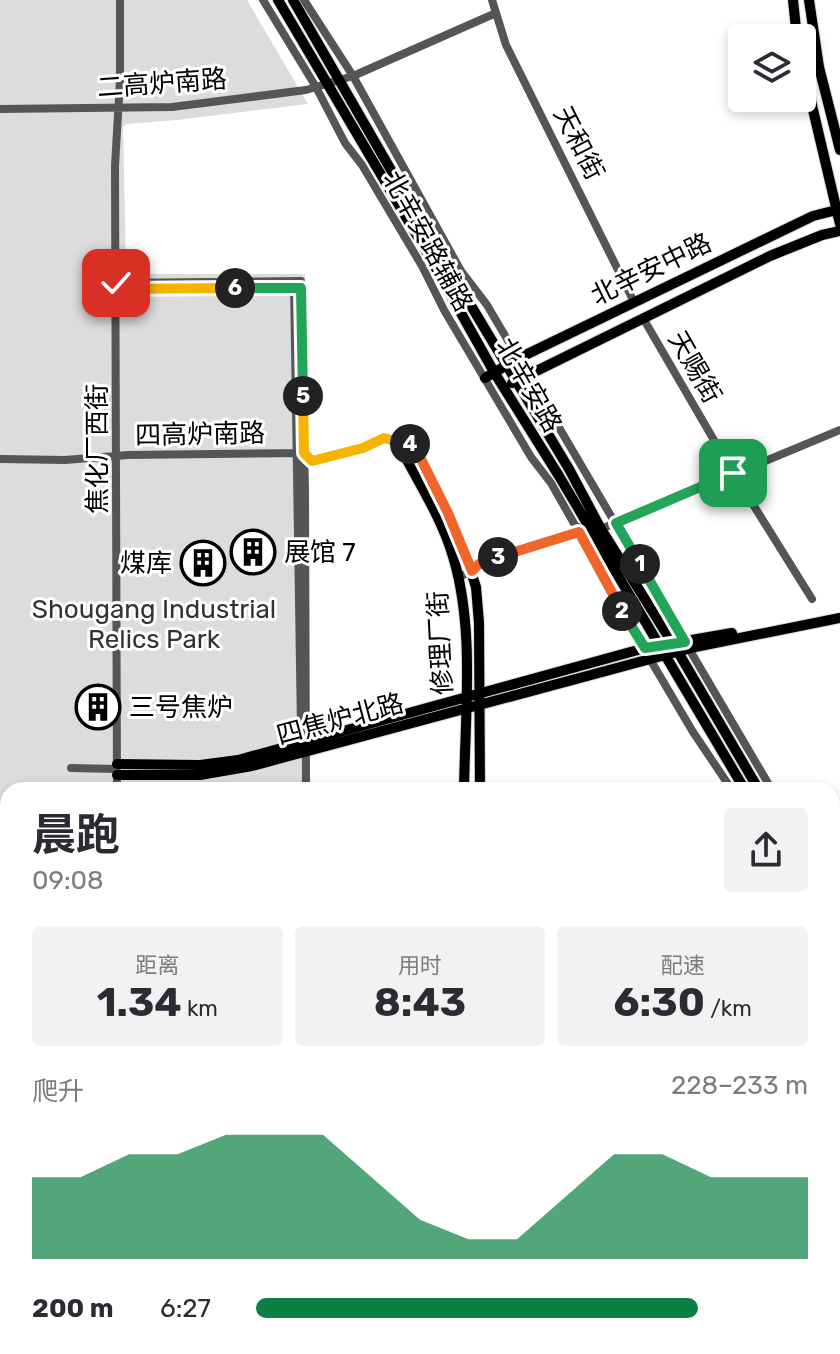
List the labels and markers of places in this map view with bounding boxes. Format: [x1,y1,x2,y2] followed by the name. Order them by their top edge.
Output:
[82,249,150,317] pin
[215,268,255,308] pin: 6
[283,376,323,416] pin: 5
[390,424,430,464] pin: 4
[699,439,767,507] pin
[229,528,277,576] building icon: 展馆 7
[284,537,356,568] place label: 展馆 7
[478,537,518,577] pin: 3
[179,539,227,587] building icon: 煤库
[620,544,660,584] pin: 1
[120,548,172,579] place label: 煤库
[602,591,642,631] pin: 2
[74,683,122,731] building icon: 三号焦炉
[129,692,233,723] place label: 三号焦炉

